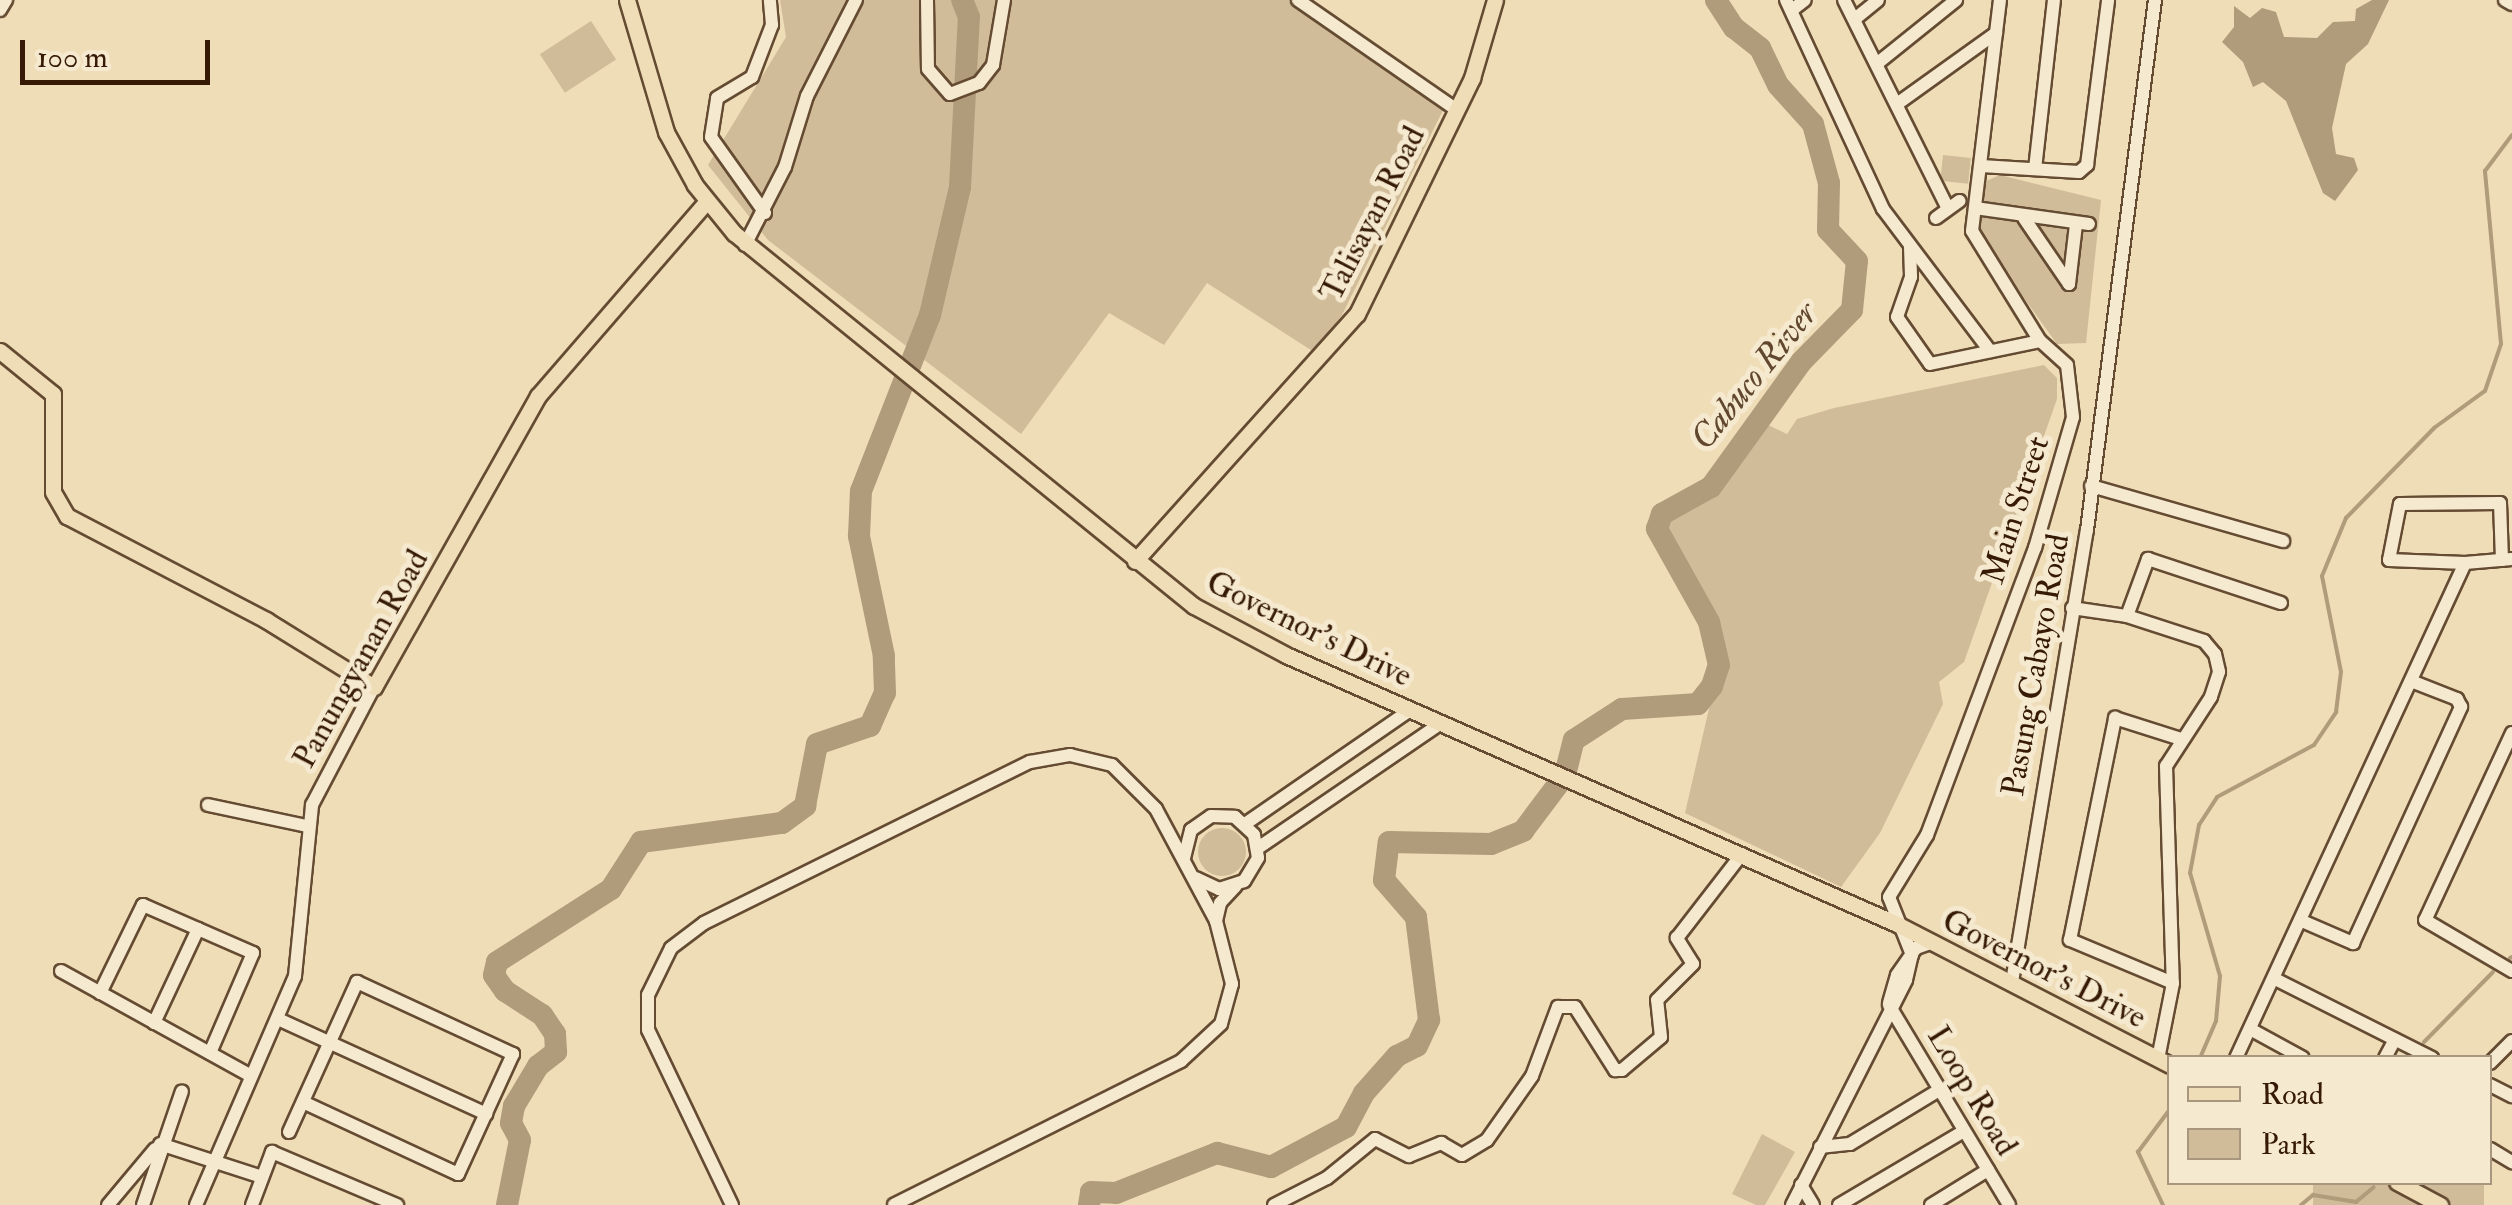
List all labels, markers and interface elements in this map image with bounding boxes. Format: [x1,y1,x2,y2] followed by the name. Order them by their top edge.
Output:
[25,20,215,82] scale bar
[37,39,108,76] text: 100 m
[1313,120,1433,308] street label: Talisayan Road
[1682,294,1826,458] water label: Cabuco River
[1974,431,2058,589] street label: Main Street
[1994,531,2078,799] street label: Pasung Cabayo Road
[285,543,437,775] street label: Panungyanan Road
[1200,563,1418,695] street label: Governor's Drive
[1936,901,2152,1037] street label: Governor's Drive
[1918,1019,2026,1163] street label: Loop Road
[2167,1055,2492,1185] legend
[2261,1076,2324,1113] text: Road
[2261,1126,2316,1163] text: Park

